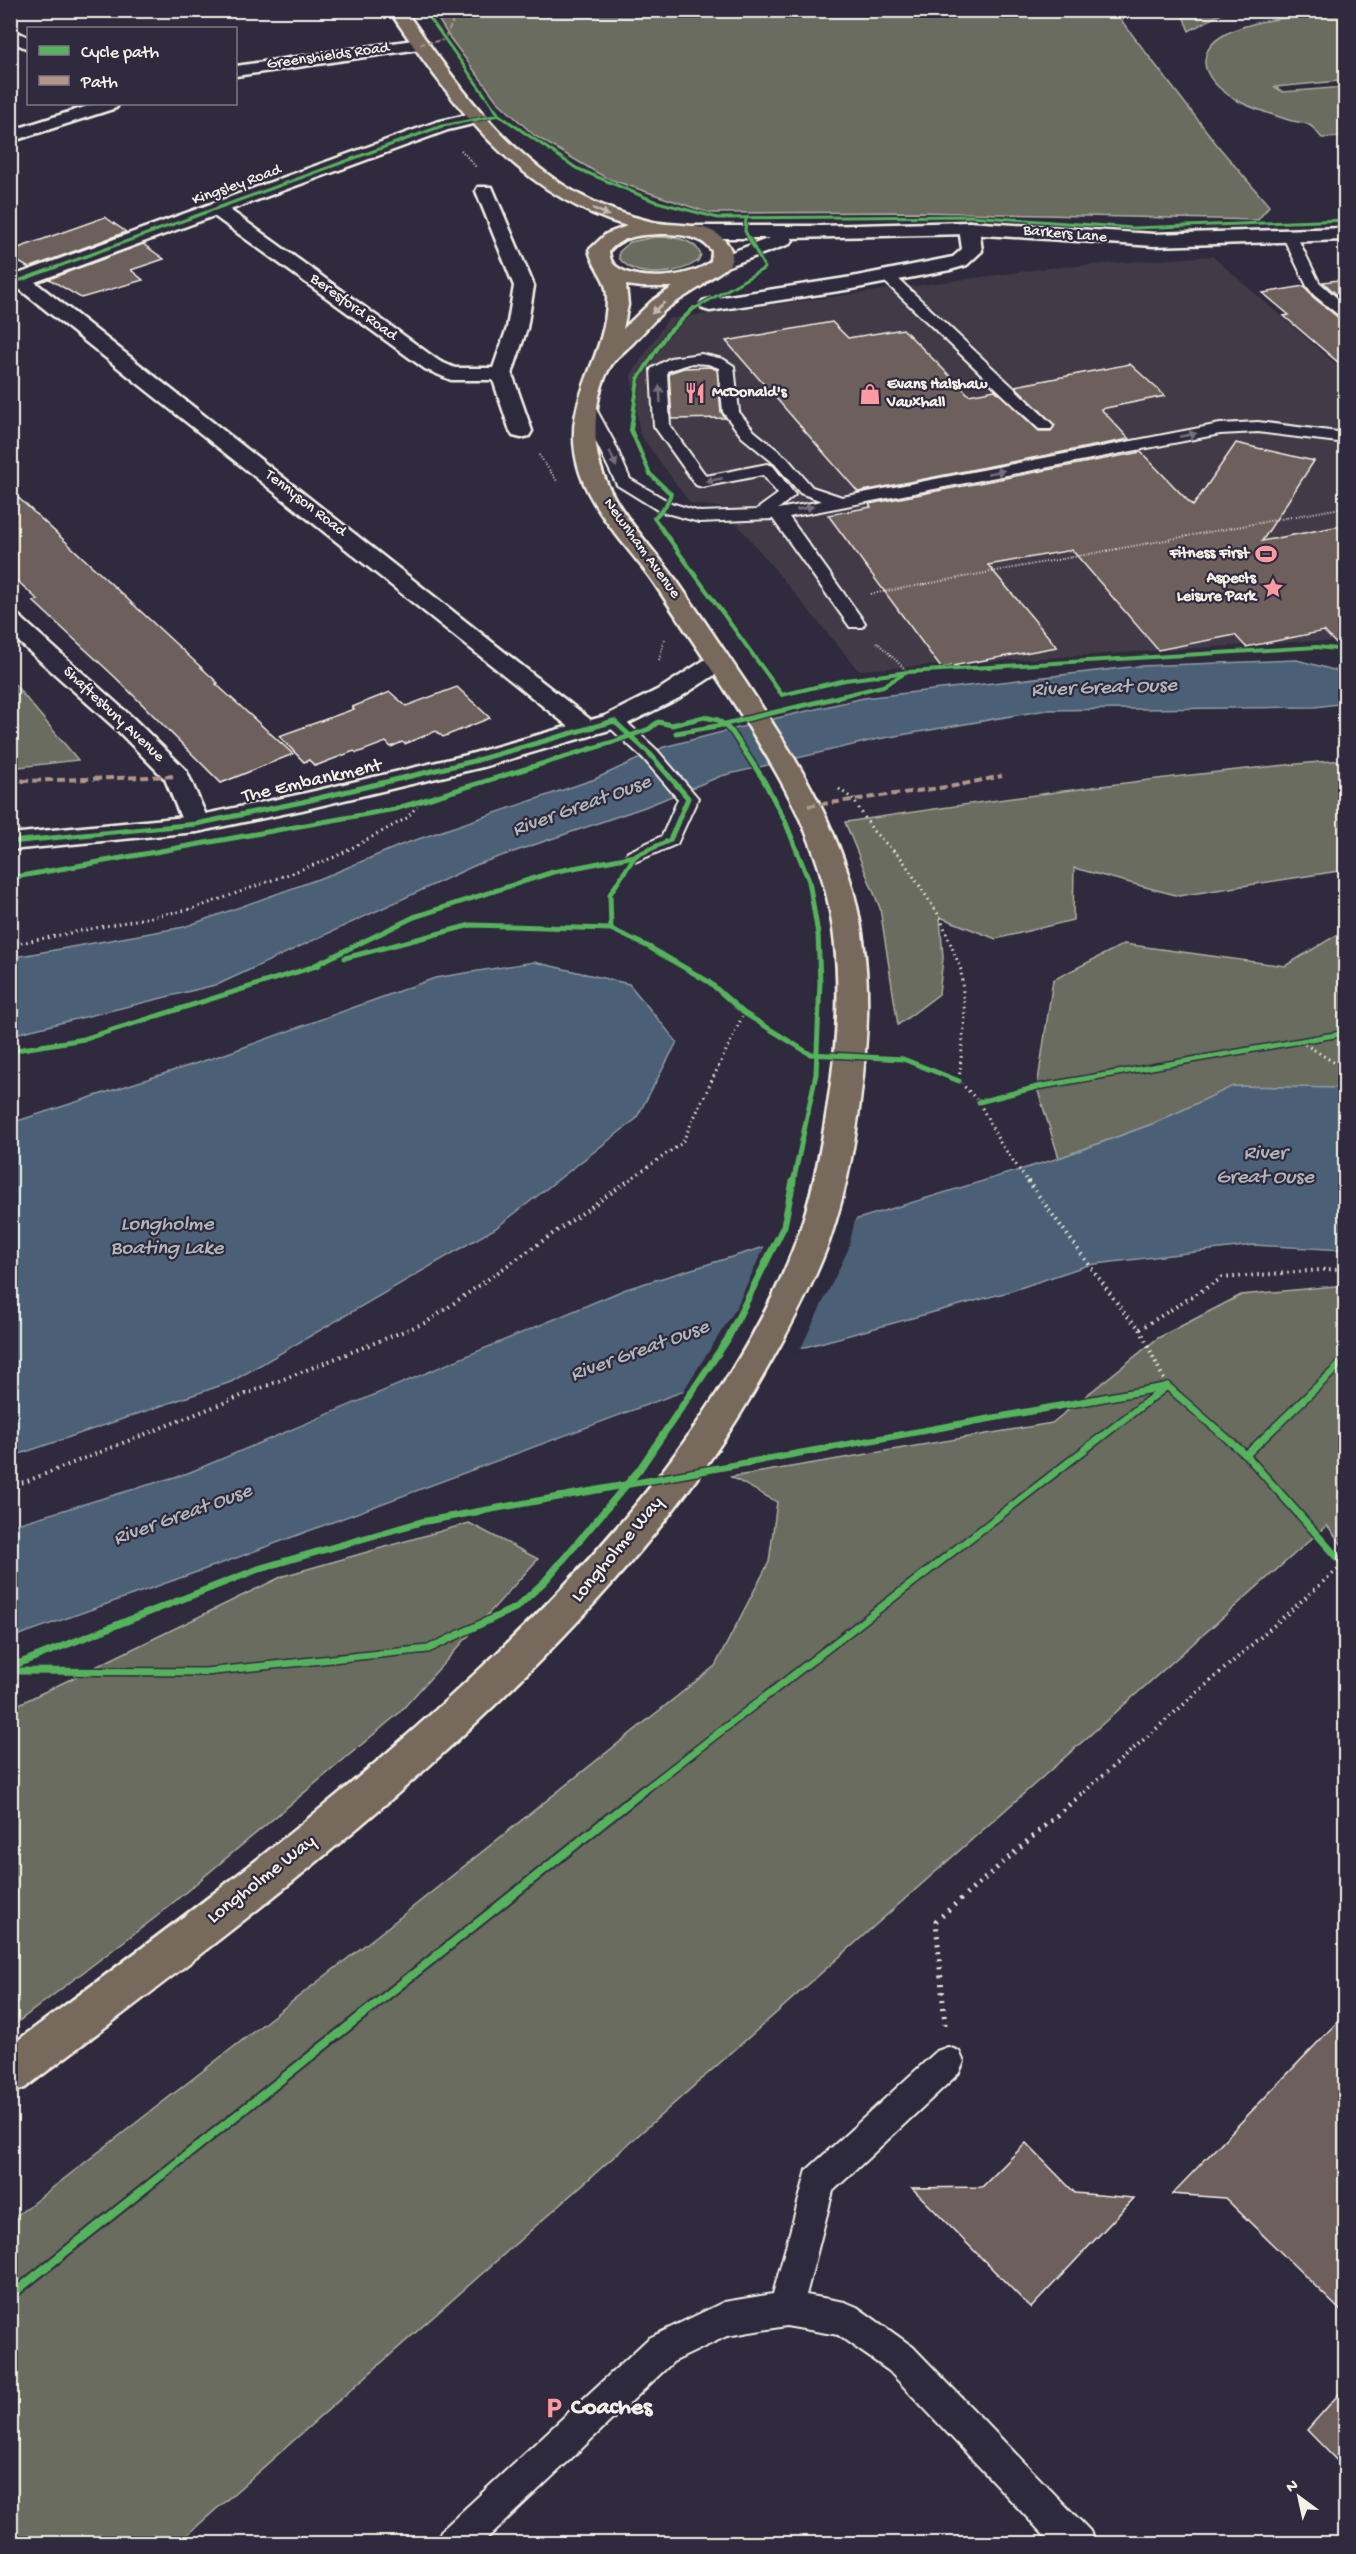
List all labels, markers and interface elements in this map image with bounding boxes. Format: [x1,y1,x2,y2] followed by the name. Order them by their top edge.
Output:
[27,27,237,105] legend
[265,39,392,75] street label: Greenshields Road
[81,43,159,64] text: Cycle path
[80,73,118,94] text: Path
[190,161,286,211] street label: Kingsley Road
[593,207,611,217] one-way arrow
[1021,222,1108,248] street label: Barkers Lane
[305,269,402,347] street label: Beresford Road
[651,301,666,314] one-way arrow
[886,376,988,413] place label: Evans Halshaw Vauxhall
[683,381,707,405] restaurant icon: McDonald's
[858,382,882,406] shop icon: Evans Halshaw Vauxhall
[656,384,665,403] one-way arrow
[712,384,788,403] place label: McDonald's
[1178,430,1197,439] one-way arrow
[608,450,618,468] one-way arrow
[260,466,351,543] street label: Tennyson Road
[987,467,1006,476] one-way arrow
[704,476,723,485] one-way arrow
[598,495,684,603] street label: Newnham Avenue
[795,503,814,512] one-way arrow
[1254,542,1278,566] sports icon: Fitness First
[1169,545,1250,564] place label: Fitness First
[1177,570,1258,607] place label: Aspects Leisure Park
[1261,576,1285,600] place icon: Aspects Leisure Park
[58,663,168,767] street label: Shaftesbury Avenue
[1031,674,1178,704] water label: River Great Ouse
[239,754,386,809] street label: The Embankment
[509,770,656,844] water label: River Great Ouse
[1216,1142,1315,1191] water label: River Great Ouse
[111,1213,225,1262] water label: Longholme Boating Lake
[567,1315,714,1389] water label: River Great Ouse
[110,1479,257,1553] water label: River Great Ouse
[567,1492,669,1608] street label: Longholme Way
[203,1830,321,1929] street label: Longholme Way
[571,2394,653,2423] place label: Coaches
[542,2396,566,2420] parking icon: Coaches
[1269,2467,1329,2527] north arrow
[1283,2476,1303,2498] text: N

